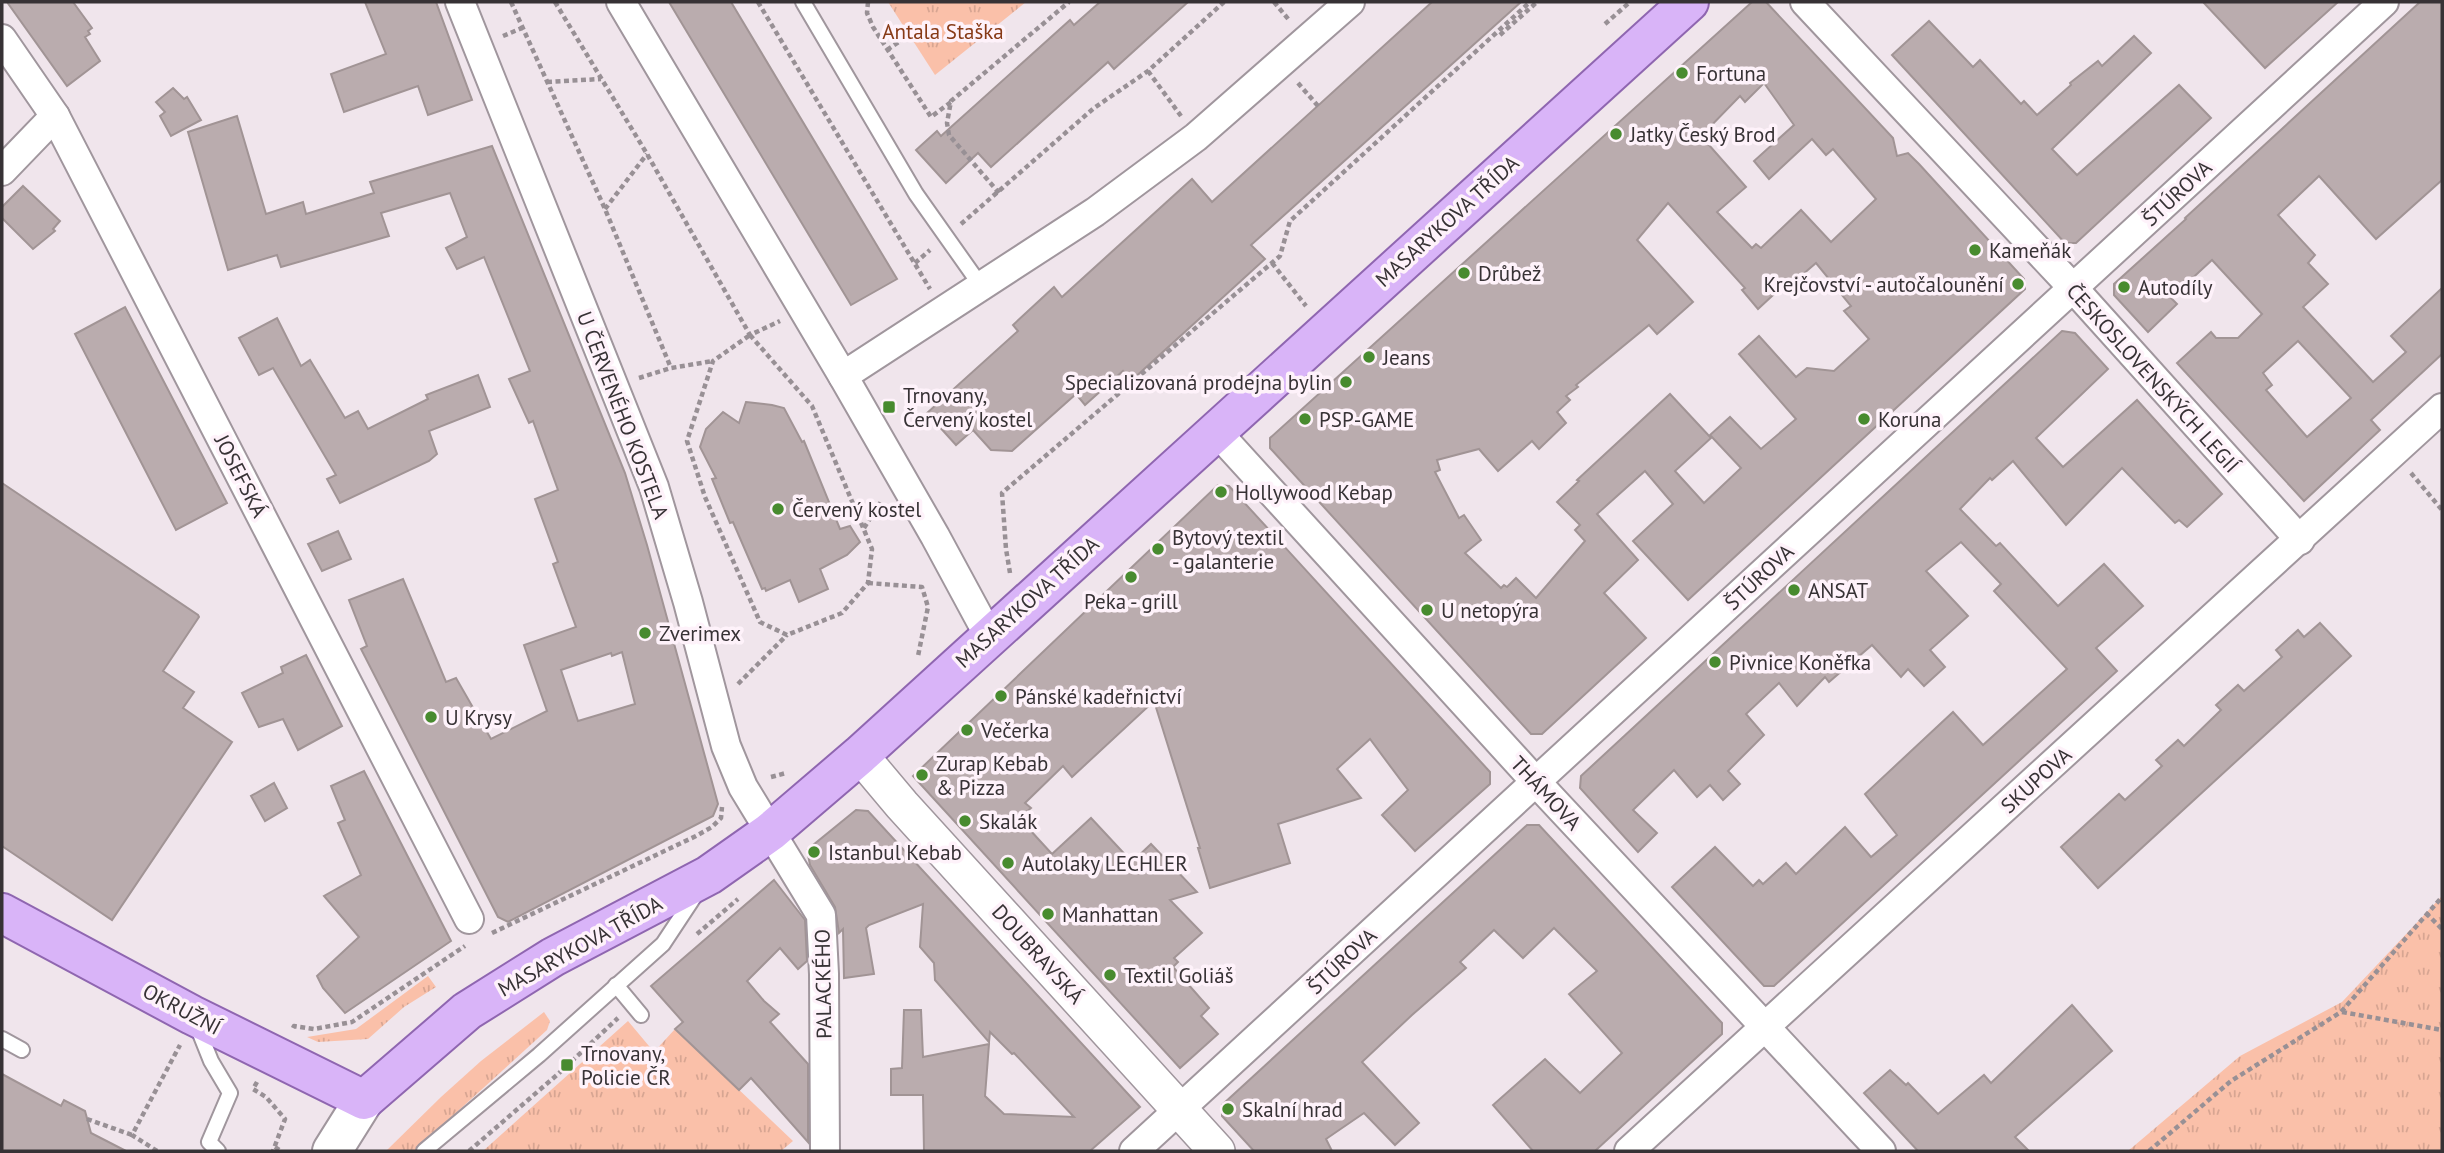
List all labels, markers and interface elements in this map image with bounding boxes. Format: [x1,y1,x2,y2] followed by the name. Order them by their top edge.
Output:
[882,18,1004,45] park label: Antala Staška
[1696,60,1766,87] place label: Fortuna
[1674,65,1690,81] marker: Fortuna
[1629,121,1775,148] place label: Jatky Český Brod
[1608,126,1624,142] marker: Jatky Český Brod
[1370,149,1525,293] street label: MASARYKOVA TŘÍDA
[2137,154,2218,232] street label: ŠTÚROVA
[1989,237,2071,264] place label: Kameňák
[1967,242,1983,258] marker: Kameňák
[1478,260,1541,287] place label: Drůbež
[1456,265,1472,281] marker: Drůbež
[1763,271,2004,298] place label: Krejčovství - autočalounění
[2138,274,2213,301] place label: Autodíly
[2010,276,2026,292] marker: Krejčovství - autočalounění
[2061,278,2246,479] street label: ČESKOSLOVENSKÝCH LEGIÍ
[2116,279,2132,295] marker: Autodíly
[571,307,675,523] street label: U ČERVENÉHO KOSTELA
[1382,344,1431,371] place label: Jeans
[1361,349,1377,365] marker: Jeans
[1065,369,1332,396] place label: Specializovaná prodejna bylin
[1338,374,1354,390] marker: Specializovaná prodejna bylin
[903,382,1032,433] place label: Trnovany, Červený kostel
[881,399,897,415] marker: Trnovany, Červený kostel
[1319,406,1414,433] place label: PSP-GAME
[1878,406,1941,433] place label: Koruna
[1297,411,1313,427] marker: PSP-GAME
[1856,411,1872,427] marker: Koruna
[208,429,274,523] street label: JOSEFSKÁ
[1235,479,1393,506] place label: Hollywood Kebap
[1213,484,1229,500] marker: Hollywood Kebap
[792,496,921,523] place label: Červený kostel
[770,501,786,517] marker: Červený kostel
[1172,524,1284,575] place label: Bytový textil - galanterie
[950,530,1105,674] street label: MASARYKOVA TŘÍDA
[1719,538,1800,616] street label: ŠTÚROVA
[1150,541,1166,557] marker: Bytový textil - galanterie
[1123,569,1139,585] marker: Peka - grill
[1808,577,1868,604] place label: ANSAT
[1786,582,1802,598] marker: ANSAT
[1084,588,1178,615] place label: Peka - grill
[1441,597,1539,624] place label: U netopýra
[1419,602,1435,618] marker: U netopýra
[659,620,741,647] place label: Zverimex
[637,625,653,641] marker: Zverimex
[1729,649,1871,676] place label: Pivnice Koněfka
[1707,654,1723,670] marker: Pivnice Koněfka
[1015,683,1182,710] place label: Pánské kadeřnictví
[993,688,1009,704] marker: Pánské kadeřnictví
[445,704,512,731] place label: U Krysy
[423,709,439,725] marker: U Krysy
[980,717,1049,744] place label: Večerka
[959,722,975,738] marker: Večerka
[1995,741,2078,819] street label: SKUPOVA
[936,750,1048,801] place label: Zurap Kebab & Pizza
[1505,750,1588,836] street label: THÁMOVA
[914,767,930,783] marker: Zurap Kebab & Pizza
[979,808,1037,835] place label: Skalák
[957,813,973,829] marker: Skalák
[828,839,962,866] place label: Istanbul Kebab
[806,844,822,860] marker: Istanbul Kebab
[1022,850,1188,877] place label: Autolaky LECHLER
[1000,855,1016,871] marker: Autolaky LECHLER
[493,889,668,1002] street label: MASARYKOVA TŘÍDA
[986,899,1090,1010] street label: DOUBRAVSKÁ
[1062,901,1159,928] place label: Manhattan
[1040,906,1056,922] marker: Manhattan
[1302,922,1383,1000] street label: ŠTÚROVA
[809,929,837,1039] street label: PALACKÉHO
[1124,962,1234,989] place label: Textil Goliáš
[1102,967,1118,983] marker: Textil Goliáš
[138,977,227,1041] street label: OKRUŽNÍ
[581,1040,671,1091] place label: Trnovany, Policie ČR
[559,1057,575,1073] marker: Trnovany, Policie ČR
[1242,1096,1343,1123] place label: Skalní hrad
[1220,1101,1236,1117] marker: Skalní hrad

